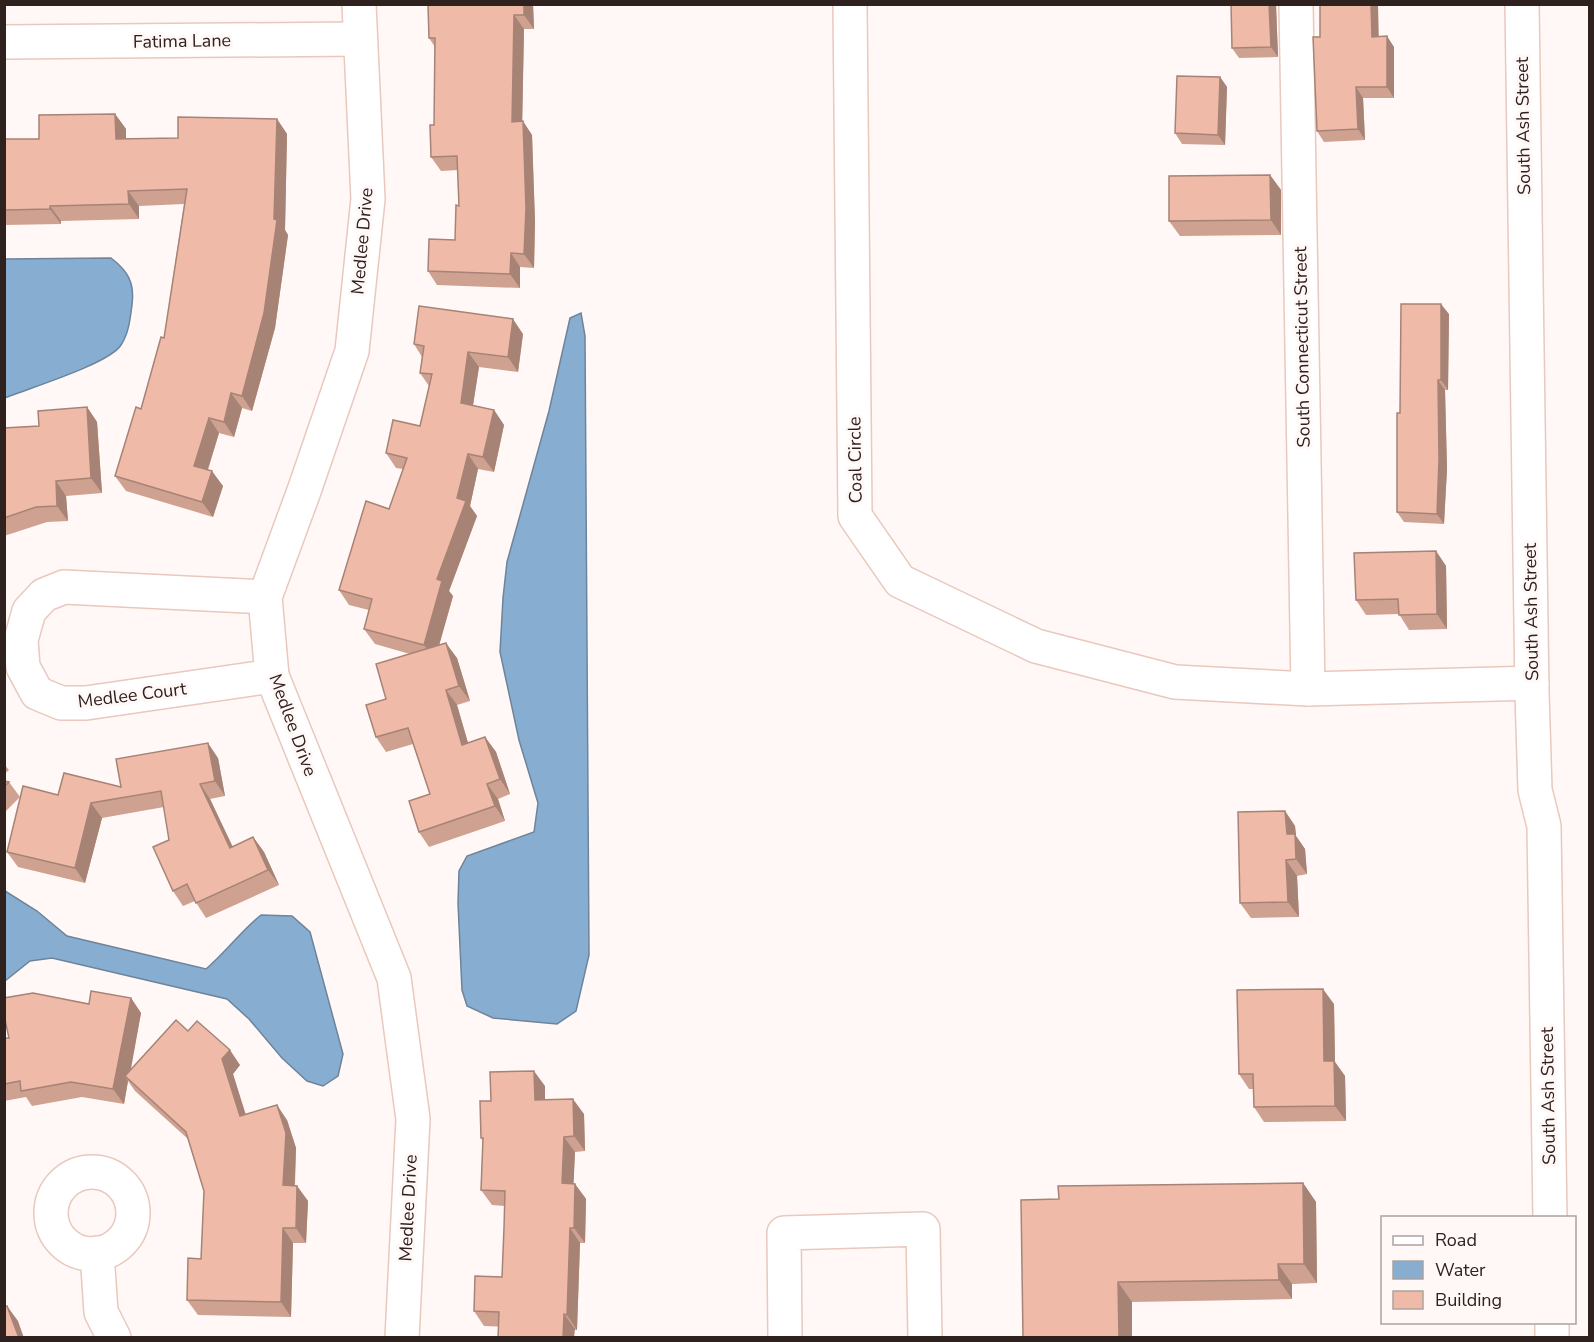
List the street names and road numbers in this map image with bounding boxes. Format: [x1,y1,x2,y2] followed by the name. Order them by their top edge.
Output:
[133,28,231,54] street label: Fatima Lane
[1510,56,1536,195] street label: South Ash Street
[345,187,379,295] street label: Medlee Drive
[1288,246,1316,448] street label: South Connecticut Street
[842,416,868,504] street label: Coal Circle
[1518,542,1544,681] street label: South Ash Street
[263,671,323,779] street label: Medlee Drive
[76,676,188,714] street label: Medlee Court
[1535,1026,1561,1165] street label: South Ash Street
[393,1154,423,1262] street label: Medlee Drive

